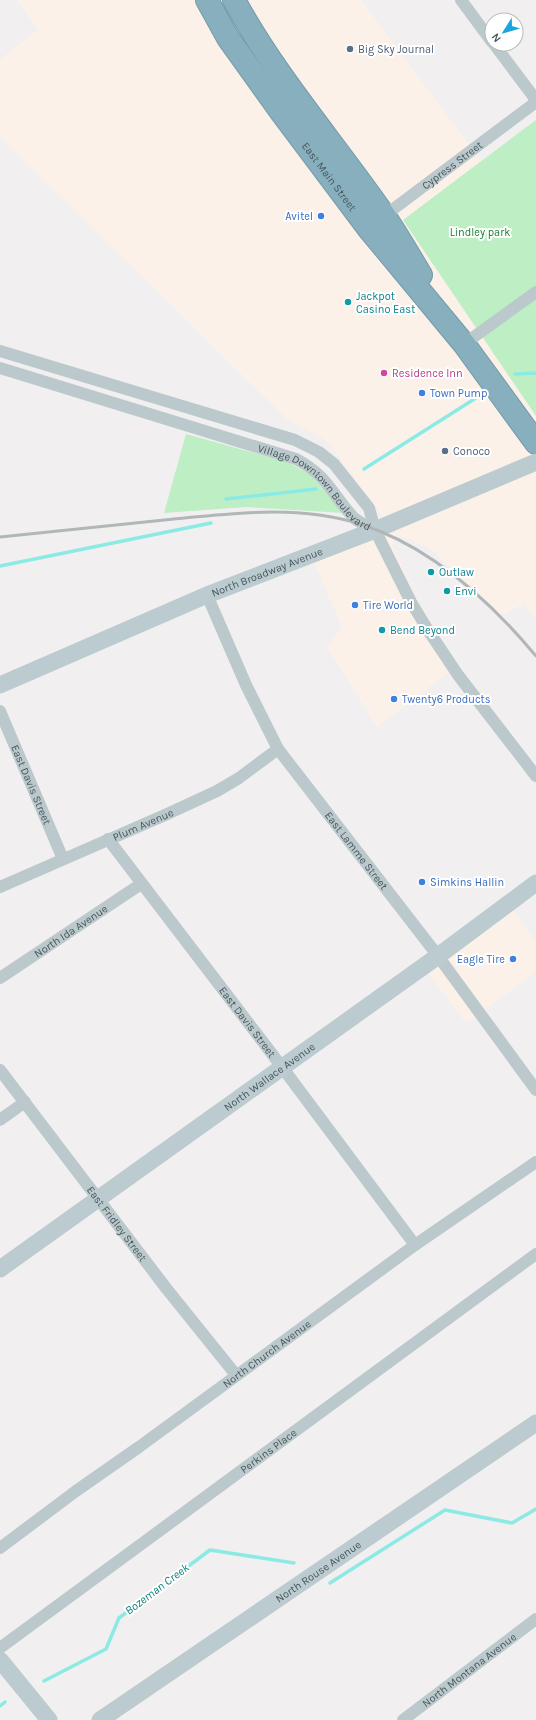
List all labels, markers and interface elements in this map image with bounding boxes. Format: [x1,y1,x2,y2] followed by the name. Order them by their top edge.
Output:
[484,12,524,52] north arrow
[489,31,504,45] text: N
[358,43,434,56] place label: Big Sky Journal
[345,44,355,54] marker: Big Sky Journal
[419,138,485,192] street label: Cypress Street
[299,139,359,214] street label: East Main Street
[285,210,313,223] place label: Avitel
[316,211,326,221] marker: Avitel
[450,226,510,239] park label: Lindley park
[356,290,415,316] place label: Jackpot Casino East
[343,297,353,307] marker: Jackpot Casino East
[392,367,463,380] place label: Residence Inn
[379,368,389,378] marker: Residence Inn
[430,387,487,400] place label: Town Pump
[417,388,427,398] marker: Town Pump
[256,441,373,533] street label: Village Downtown Boulevard
[453,445,490,458] place label: Conoco
[440,446,450,456] marker: Conoco
[209,544,325,599] street label: North Broadway Avenue
[439,566,474,579] place label: Outlaw
[426,567,436,577] marker: Outlaw
[455,585,477,598] place label: Envi
[442,586,452,596] marker: Envi
[363,599,413,612] place label: Tire World
[350,600,360,610] marker: Tire World
[390,624,455,637] place label: Bend Beyond
[377,625,387,635] marker: Bend Beyond
[402,693,491,706] place label: Twenty6 Products
[389,694,399,704] marker: Twenty6 Products
[9,743,54,827] street label: East Davis Street
[111,805,176,844] street label: Plum Avenue
[322,809,391,892] street label: East Lamme Street
[430,876,504,889] place label: Simkins Hallin
[417,877,427,887] marker: Simkins Hallin
[32,902,110,960] street label: North Ida Avenue
[457,953,505,966] place label: Eagle Tire
[508,954,518,964] marker: Eagle Tire
[216,984,279,1060] street label: East Davis Street
[221,1039,318,1114] street label: North Wallace Avenue
[84,1183,150,1264] street label: East Fridley Street
[220,1317,314,1390] street label: North Church Avenue
[238,1426,299,1476] street label: Perkins Place
[273,1537,364,1605] street label: North Rouse Avenue
[122,1560,192,1618] water label: Bozeman Creek
[420,1630,519,1710] street label: North Montana Avenue

